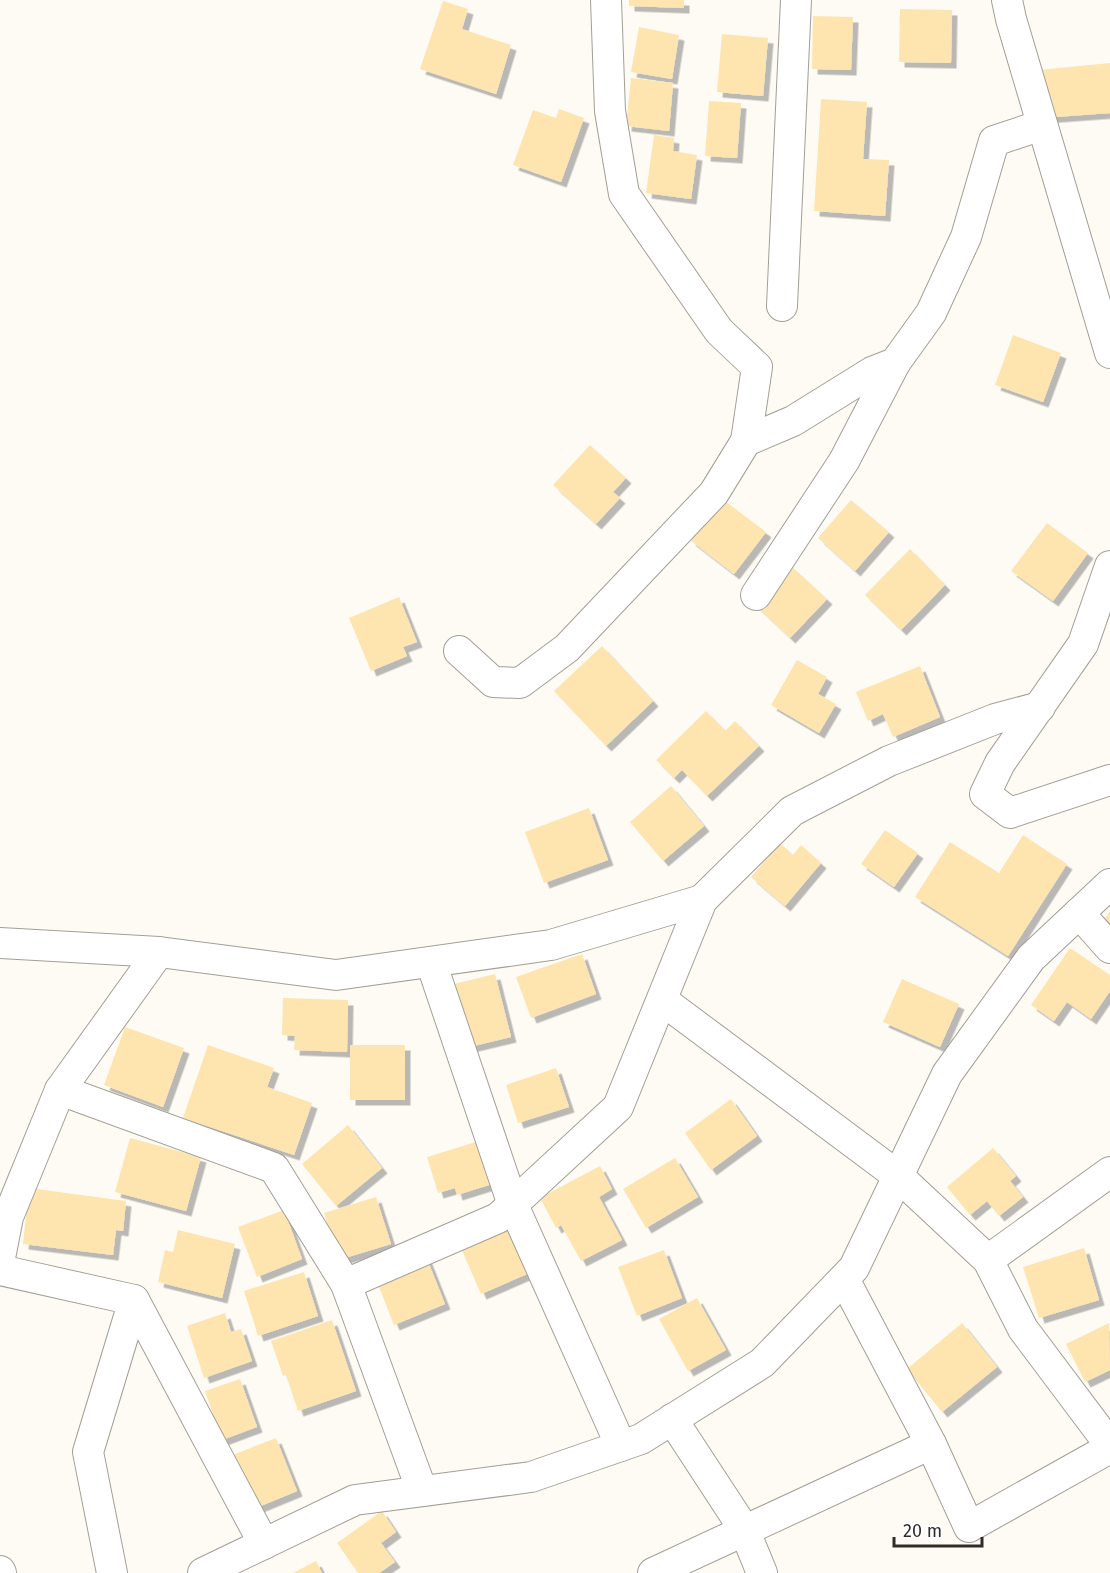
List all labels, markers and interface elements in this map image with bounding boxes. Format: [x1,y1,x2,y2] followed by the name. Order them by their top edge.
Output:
[894,1510,982,1548] scale bar
[903,1520,942,1542] text: 20 m

